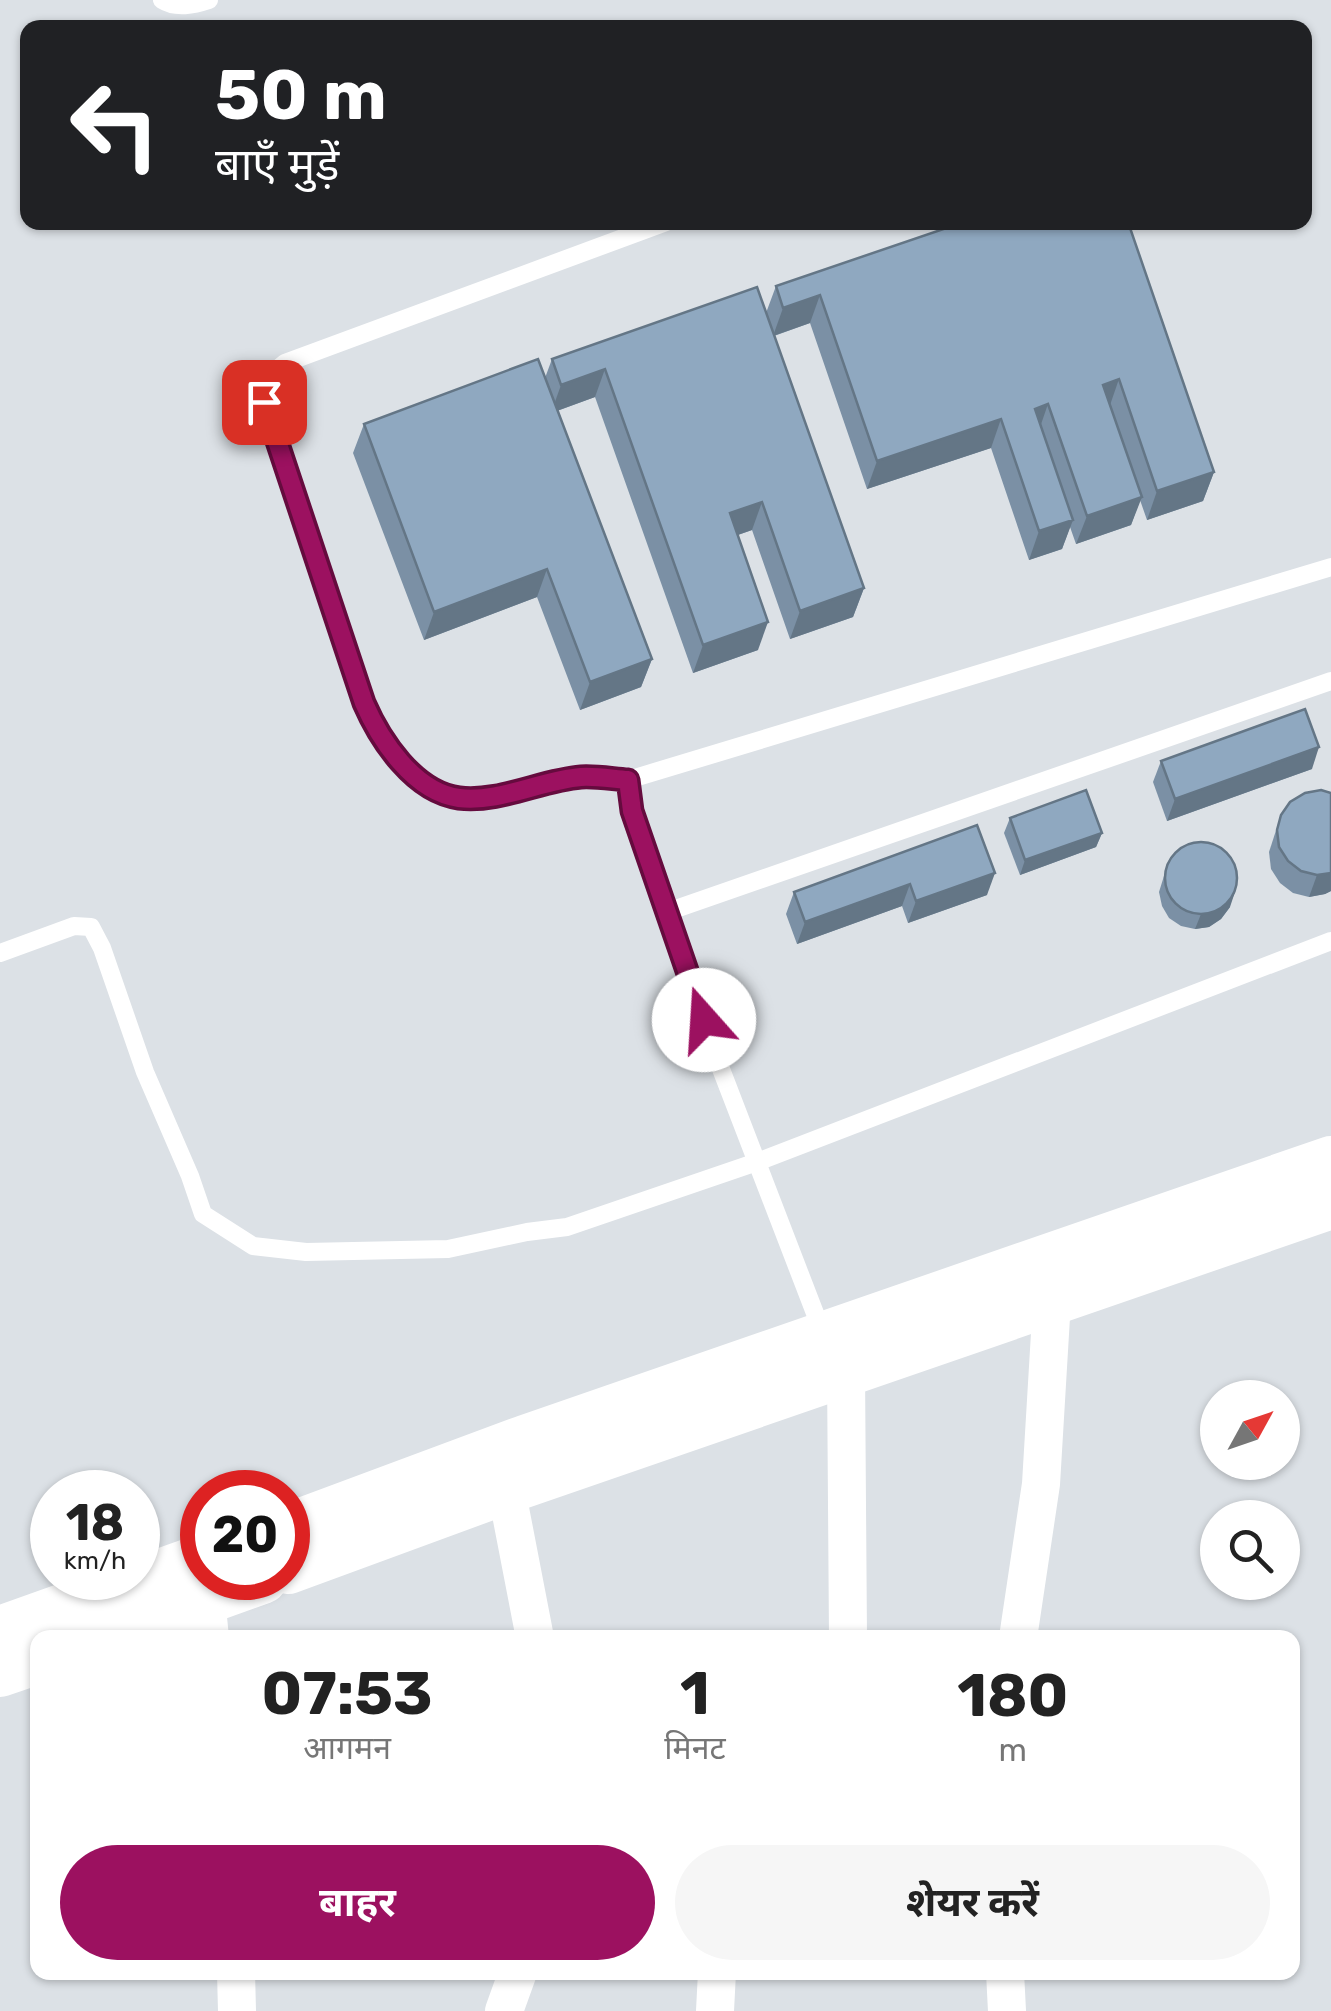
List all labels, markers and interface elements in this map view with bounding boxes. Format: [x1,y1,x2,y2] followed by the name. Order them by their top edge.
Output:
[215,54,387,137] text: 50 m
[50,60,180,190] icon: left
[215,138,339,191] text: बाएँ मुड़ें
[222,360,307,445] pin
[237,375,292,430] icon: arrive
[652,968,756,1072] position arrow
[1200,1380,1300,1480] north arrow
[1200,1380,1300,1600] map controls
[180,1470,310,1600] speed limit sign: 20
[66,1493,124,1553] text: 18
[1200,1500,1300,1600] button: search
[64,1546,126,1575] text: km/h
[262,1658,433,1729] text: 07:53
[680,1658,710,1729] text: 1
[957,1660,1068,1731] text: 180
[303,1729,391,1767] text: आगमन
[664,1729,726,1767] text: मिनट
[999,1731,1027,1769] text: m
[60,1845,655,1960] button: बाहर
[675,1845,1270,1960] button: शेयर करें

